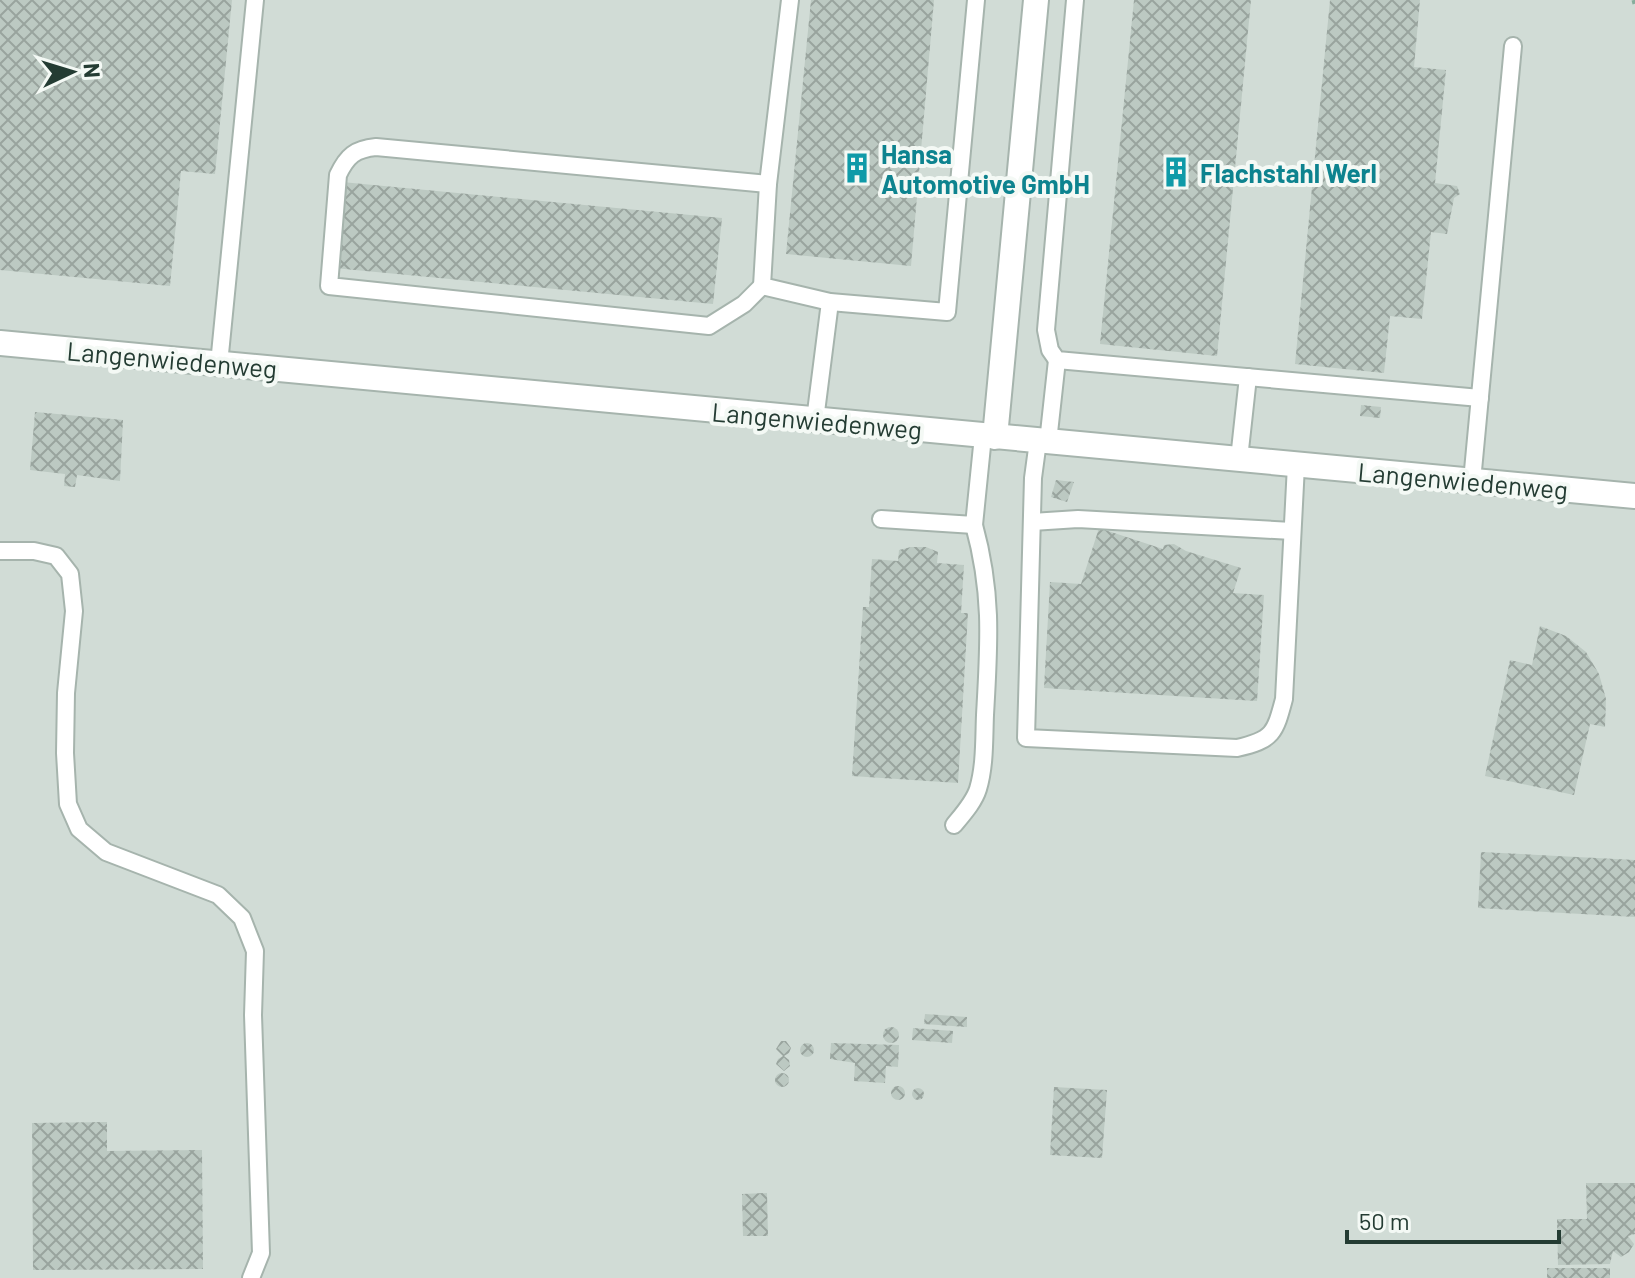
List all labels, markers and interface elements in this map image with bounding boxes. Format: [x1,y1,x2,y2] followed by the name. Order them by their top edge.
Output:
[32,32,112,112] north arrow
[79,62,106,79] text: N
[881,138,1090,199] place label: Hansa Automotive GmbH
[840,151,874,185] building icon: Hansa Automotive GmbH
[1159,155,1193,189] building icon: Flachstahl Werl
[1200,157,1377,188] place label: Flachstahl Werl
[66,334,278,384] street label: Langenwiedenweg
[711,395,923,445] street label: Langenwiedenweg
[1357,455,1569,505] street label: Langenwiedenweg
[1347,1194,1559,1244] scale bar
[1359,1206,1410,1235] text: 50 m

